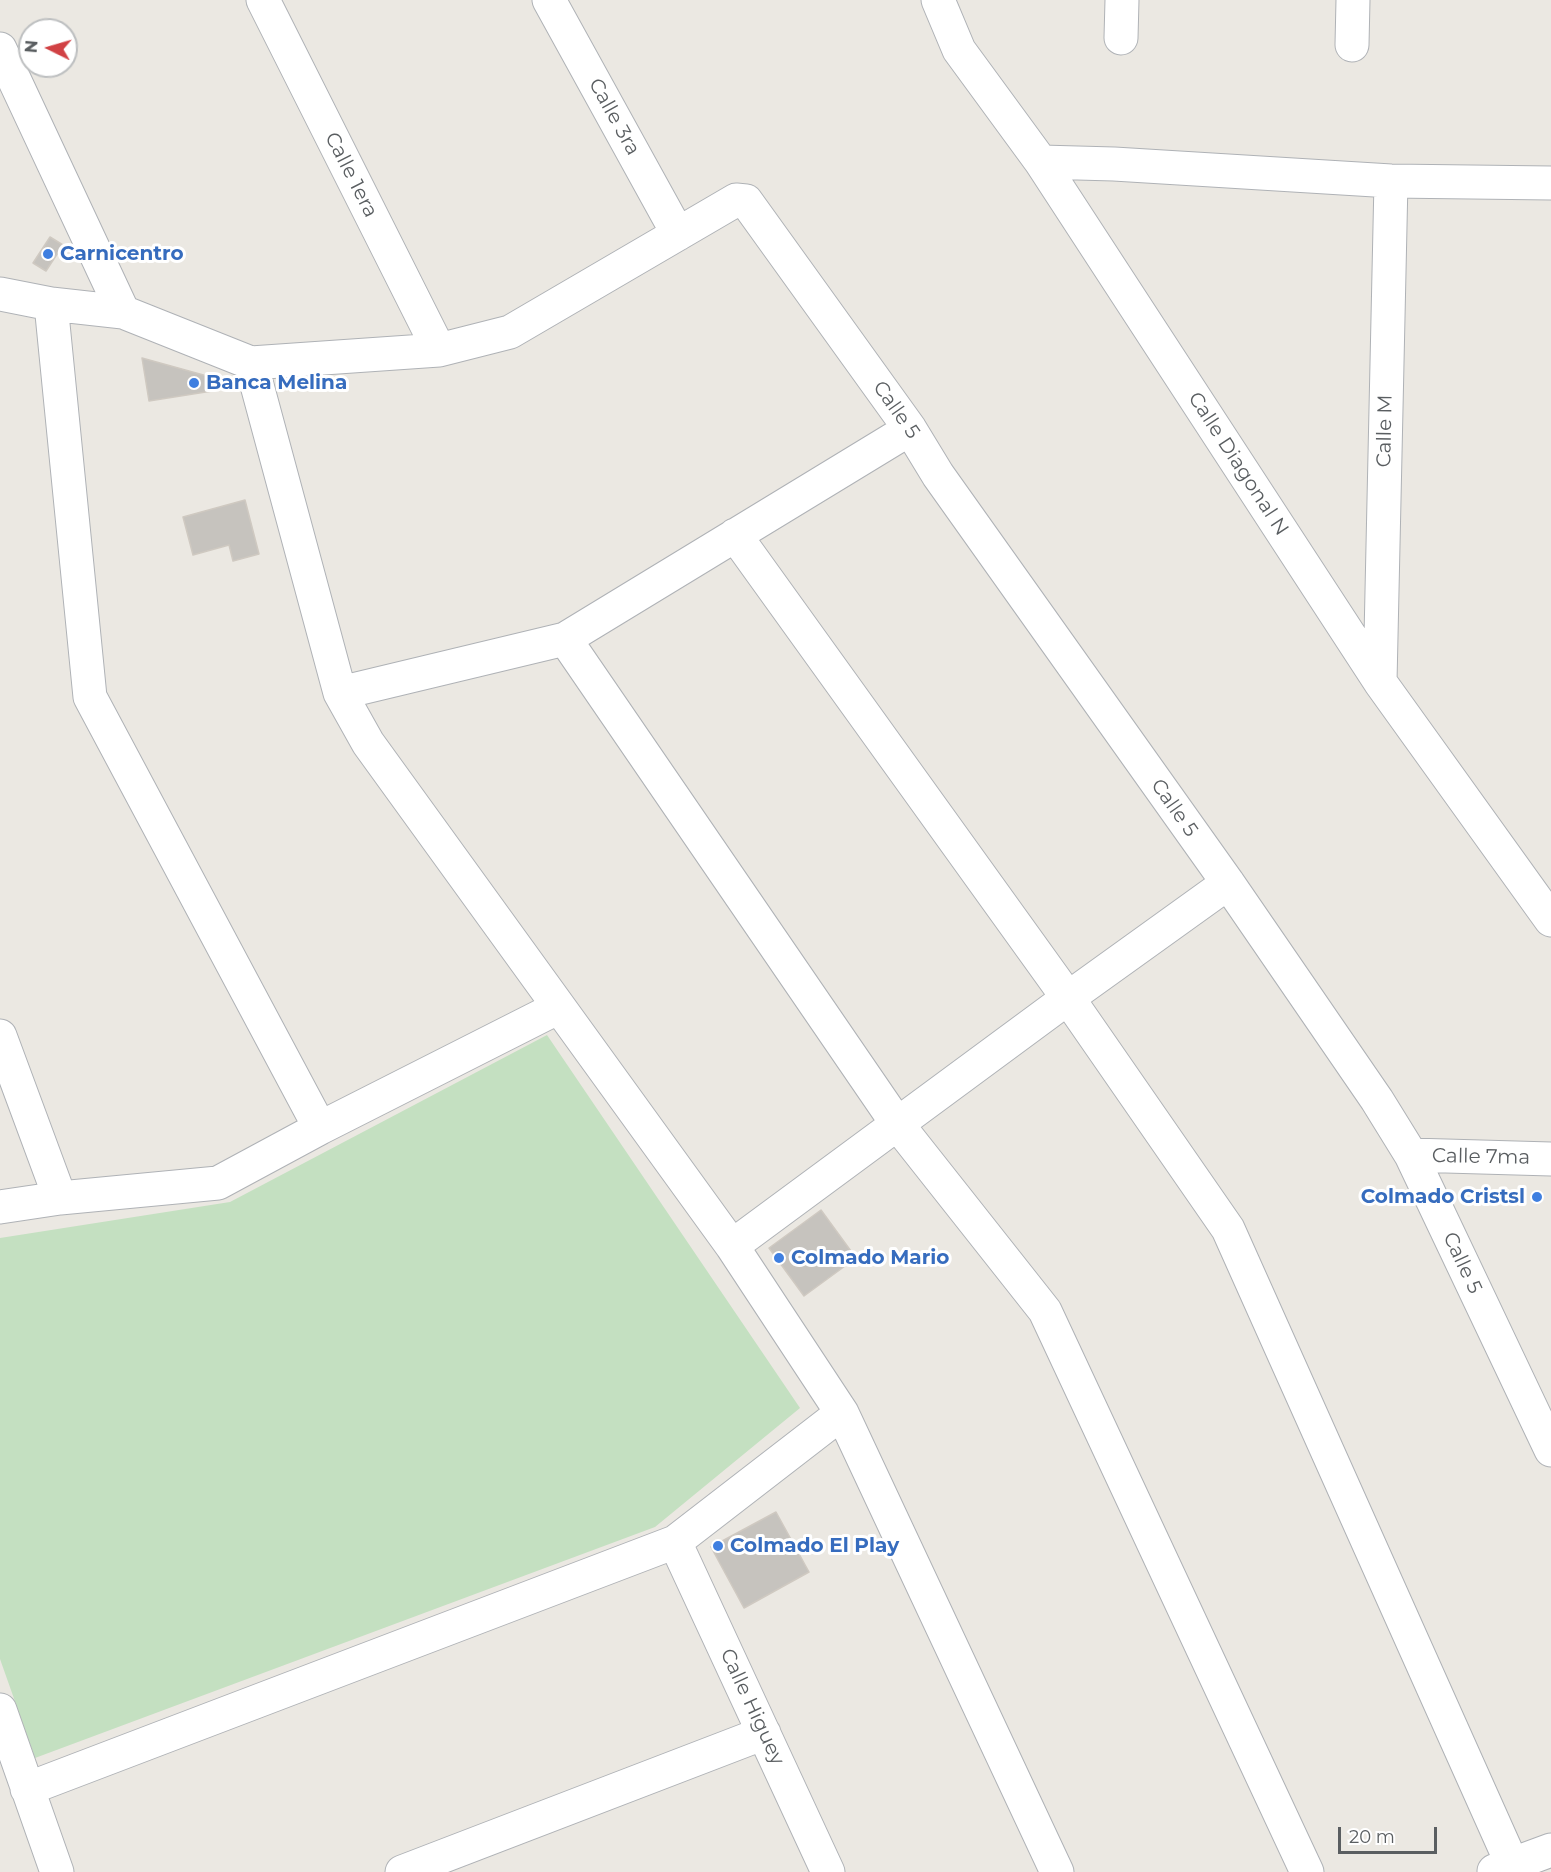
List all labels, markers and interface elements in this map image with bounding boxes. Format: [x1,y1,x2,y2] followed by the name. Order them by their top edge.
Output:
[18,18,78,78] north arrow
[22,39,42,54] text: N
[583,74,645,160] street label: Calle 3ra
[319,128,383,222] street label: Calle 1era
[60,242,184,266] place label: Carnicentro
[41,247,55,261] marker: Carnicentro
[206,371,347,395] place label: Banca Melina
[187,376,201,390] marker: Banca Melina
[867,376,925,444] street label: Calle 5
[1183,388,1293,540] street label: Calle Diagonal N
[1372,394,1398,468] street label: Calle M
[1145,774,1203,842] street label: Calle 5
[1432,1144,1530,1170] street label: Calle 7ma
[1361,1185,1525,1209] place label: Colmado Cristsl
[1530,1190,1544,1204] marker: Colmado Cristsl
[1437,1228,1487,1298] street label: Calle 5
[791,1246,949,1270] place label: Colmado Mario
[772,1251,786,1265] marker: Colmado Mario
[730,1534,899,1558] place label: Colmado El Play
[711,1539,725,1553] marker: Colmado El Play
[715,1645,789,1769] street label: Calle Higuey
[1341,1815,1440,1853] scale bar
[1349,1826,1395,1848] text: 20 m

